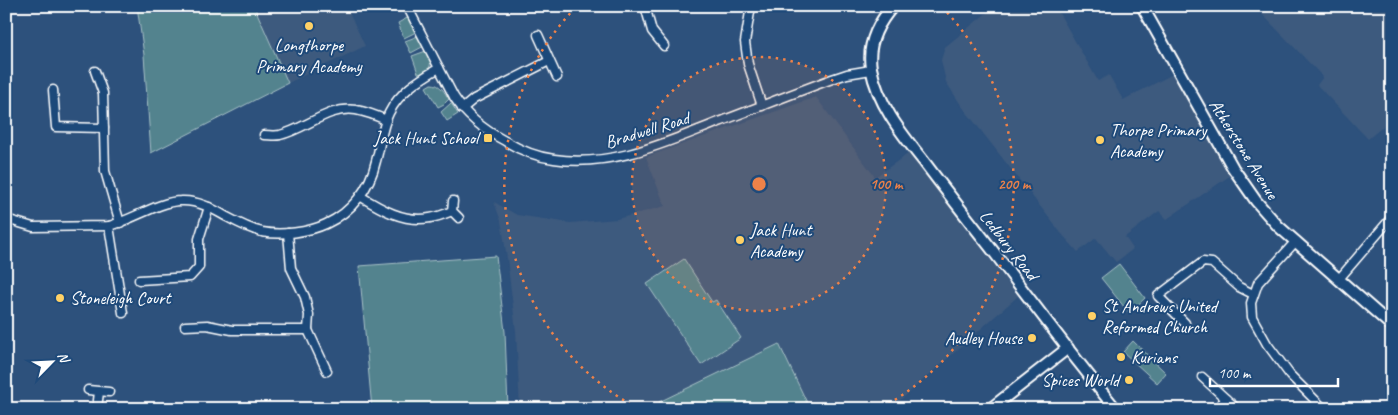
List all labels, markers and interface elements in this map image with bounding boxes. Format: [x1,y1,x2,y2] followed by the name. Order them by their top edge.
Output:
[303,20,315,32] marker: Longthorpe Primary Academy
[256,34,364,77] place label: Longthorpe Primary Academy
[1205,95,1284,204] street label: Atherstone Avenue
[602,106,695,153] street label: Bradwell Road
[1110,119,1208,162] place label: Thorpe Primary Academy
[373,127,481,149] place label: Jack Hunt School
[482,132,494,144] marker: Jack Hunt School
[1094,134,1106,146] marker: Thorpe Primary Academy
[750,175,768,193] centre of rings
[870,175,904,194] text: 100 m
[998,175,1032,194] text: 200 m
[975,206,1045,287] street label: Ledbury Road
[749,219,813,262] place label: Jack Hunt Academy
[734,234,746,246] marker: Jack Hunt Academy
[70,287,173,309] place label: Stoneleigh Court
[54,292,66,304] marker: Stoneleigh Court
[1102,295,1220,338] place label: St Andrews United Reformed Church
[1086,310,1098,322] marker: St Andrews United Reformed Church
[945,327,1023,349] place label: Audley House
[1026,332,1038,344] marker: Audley House
[28,338,78,388] north arrow
[1131,346,1179,368] place label: Kurians
[54,349,74,366] text: N
[1115,351,1127,363] marker: Kurians
[1210,355,1338,387] scale bar
[1218,364,1252,383] text: 100 m
[1042,369,1122,391] place label: Spices World
[1123,374,1135,386] marker: Spices World

